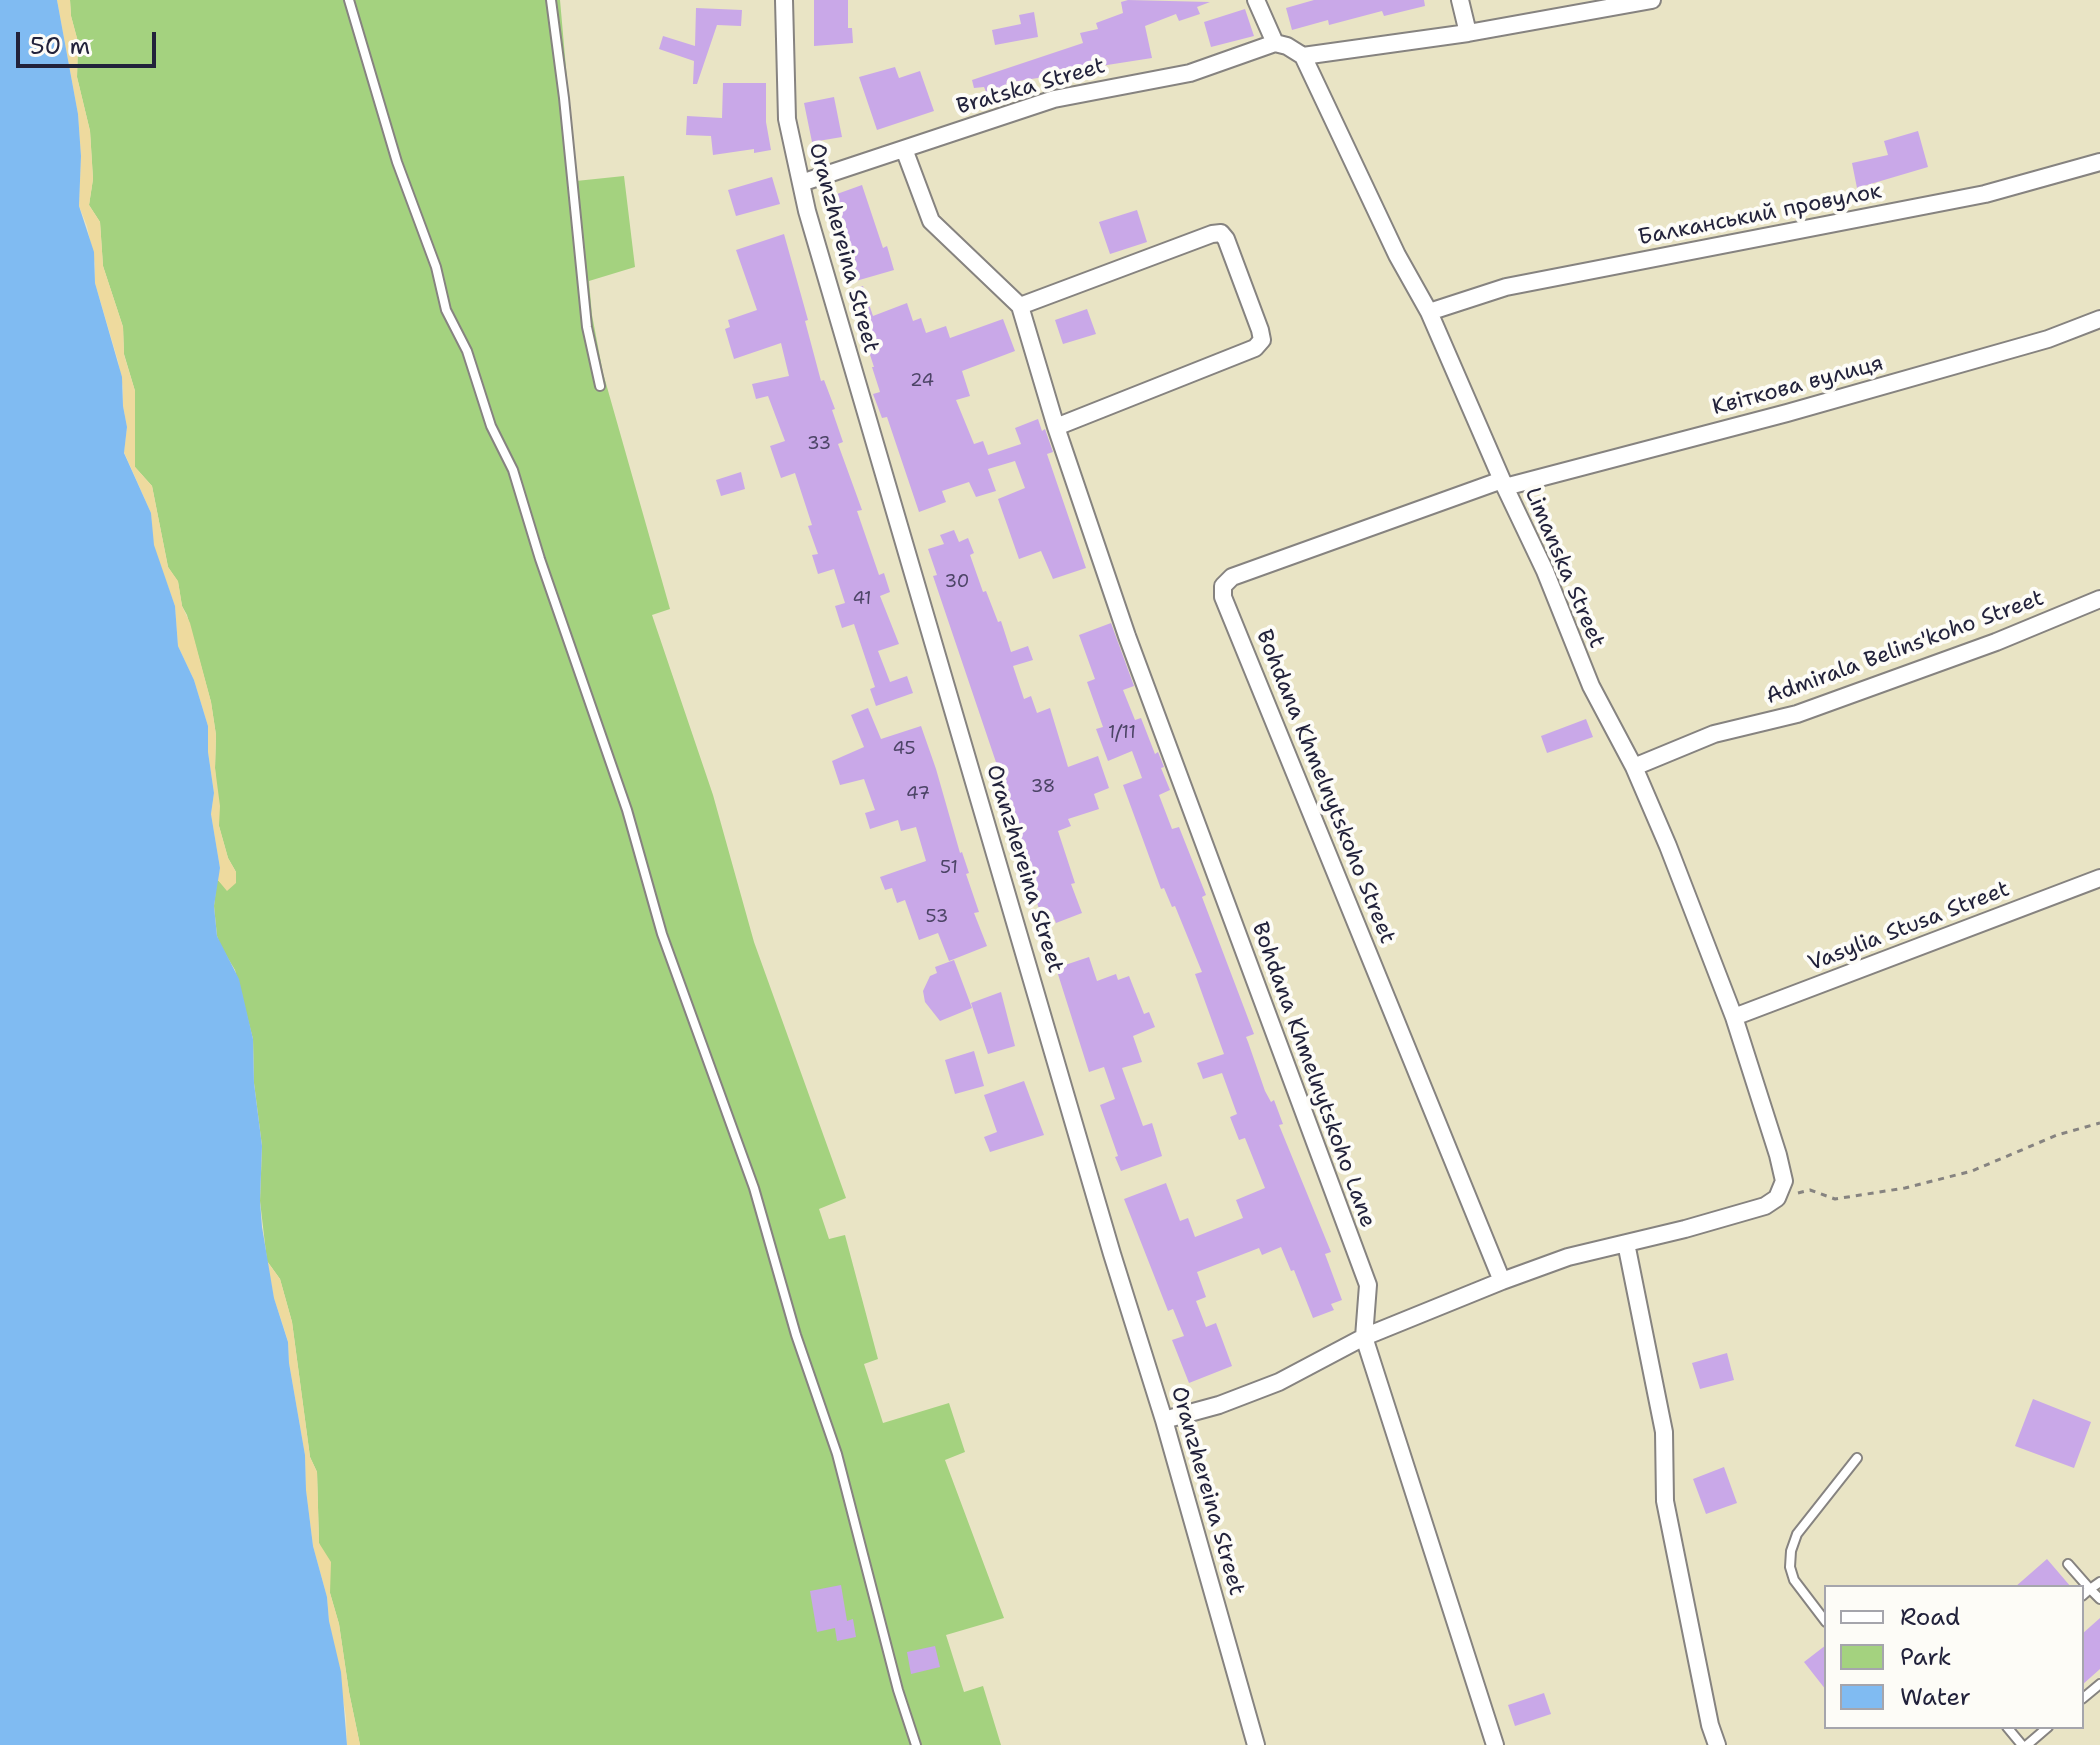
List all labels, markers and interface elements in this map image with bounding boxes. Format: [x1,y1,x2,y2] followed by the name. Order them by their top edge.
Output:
[20,16,160,66] scale bar
[30,30,90,62] text: 50 m
[954,53,1108,121] street label: Bratska Street
[802,140,884,356] street label: Oranzhereina Street
[1636,178,1884,252] street label: Балканський провулок
[1710,350,1886,422] street label: Квіткова вулиця
[910,370,934,392] house number: 24
[807,433,831,455] house number: 33
[1518,484,1610,652] street label: Limanska Street
[945,571,969,593] house number: 30
[1763,585,2047,711] street label: Admirala Belins'koho Street
[852,588,872,610] house number: 41
[1250,626,1400,948] street label: Bohdana Khmelnytskoho Street
[1108,722,1136,744] house number: 1/11
[892,738,916,760] house number: 45
[980,762,1068,976] street label: Oranzhereina Street
[1031,776,1055,798] house number: 38
[906,783,930,805] house number: 47
[940,857,958,879] house number: 51
[1805,876,2013,978] street label: Vasylia Stusa Street
[926,906,948,928] house number: 53
[1245,919,1381,1231] street label: Bohdana Khmelnytskoho Lane
[1165,1384,1249,1598] street label: Oranzhereina Street
[1824,1585,2084,1729] legend
[1900,1601,1960,1633] text: Road
[1900,1641,1952,1673] text: Park
[1900,1681,1971,1713] text: Water

